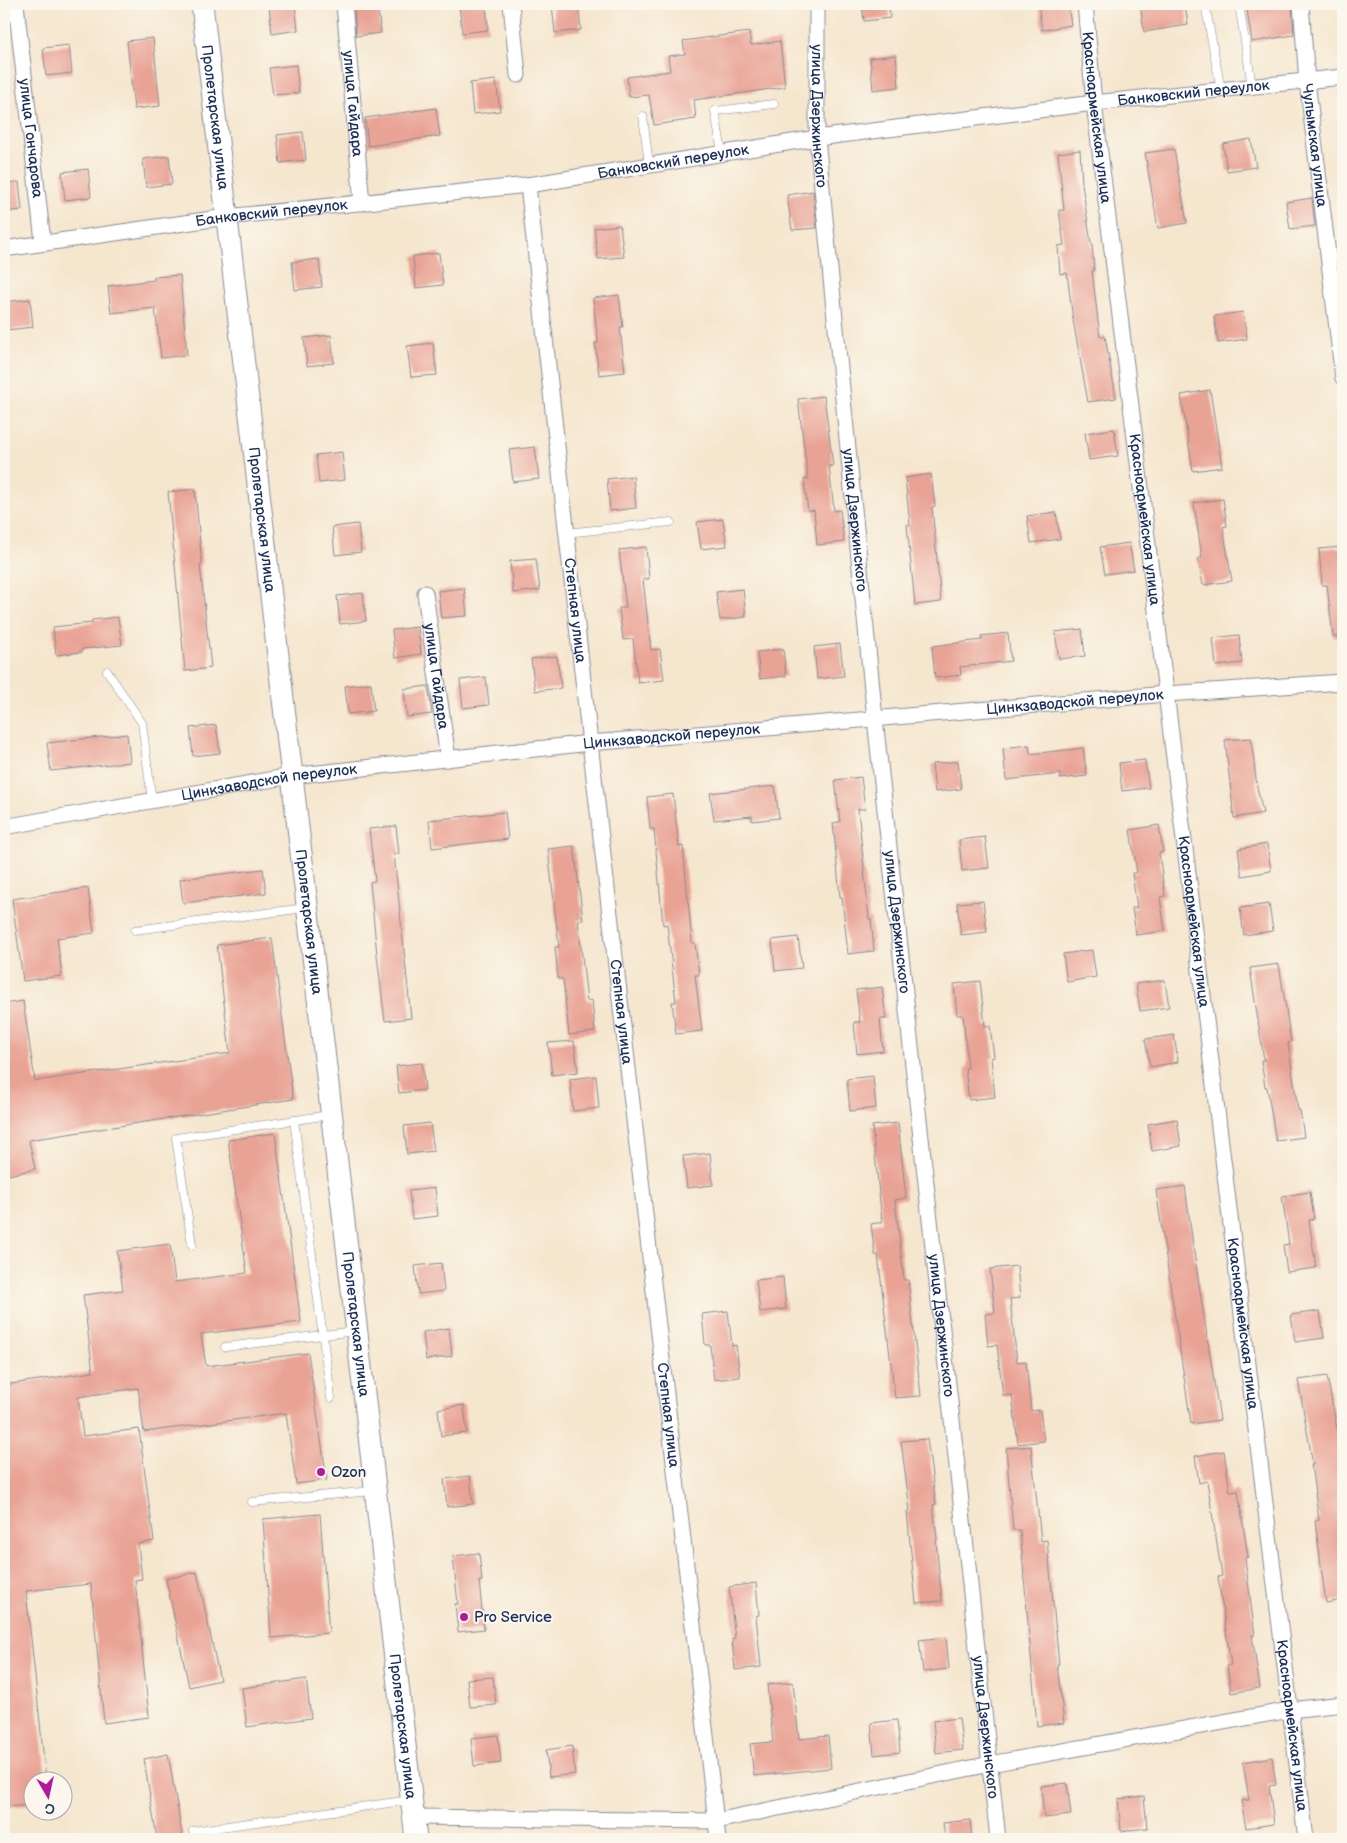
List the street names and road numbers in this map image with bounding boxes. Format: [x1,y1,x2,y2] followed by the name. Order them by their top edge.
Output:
[1078,31,1115,205] street label: Красноармейская улица
[197,44,233,191] street label: Пролетарская улица
[807,44,831,189] street label: улица Дзержинского
[338,50,367,158] street label: улица Гайдара
[1117,76,1270,110] street label: Банковский переулок
[15,78,47,199] street label: улица Гончарова
[1297,83,1331,208] street label: Чулымская улица
[596,140,750,184] street label: Банковский переулок
[194,195,348,231] street label: Банковский переулок
[1124,433,1164,607] street label: Красноармейская улица
[244,446,280,593] street label: Пролетарская улица
[838,448,871,593] street label: улица Дзержинского
[560,557,590,664] street label: Степная улица
[419,622,453,731] street label: улица Гайдара
[986,685,1164,719] street label: Цинкзаводской переулок
[582,720,761,754] street label: Цинкзаводской переулок
[180,760,358,805] street label: Цинкзаводской переулок
[1174,835,1213,1009] street label: Красноармейская улица
[291,848,326,996] street label: Пролетарская улица
[879,850,914,995] street label: улица Дзержинского
[605,958,636,1065] street label: Степная улица
[1223,1237,1262,1411] street label: Красноармейская улица
[338,1250,373,1398] street label: Пролетарская улица
[924,1253,958,1398] street label: улица Дзержинского
[652,1362,684,1469] street label: Степная улица
[1272,1639,1312,1813] street label: Красноармейская улица
[384,1653,420,1800] street label: Пролетарская улица
[968,1655,1003,1800] street label: улица Дзержинского

